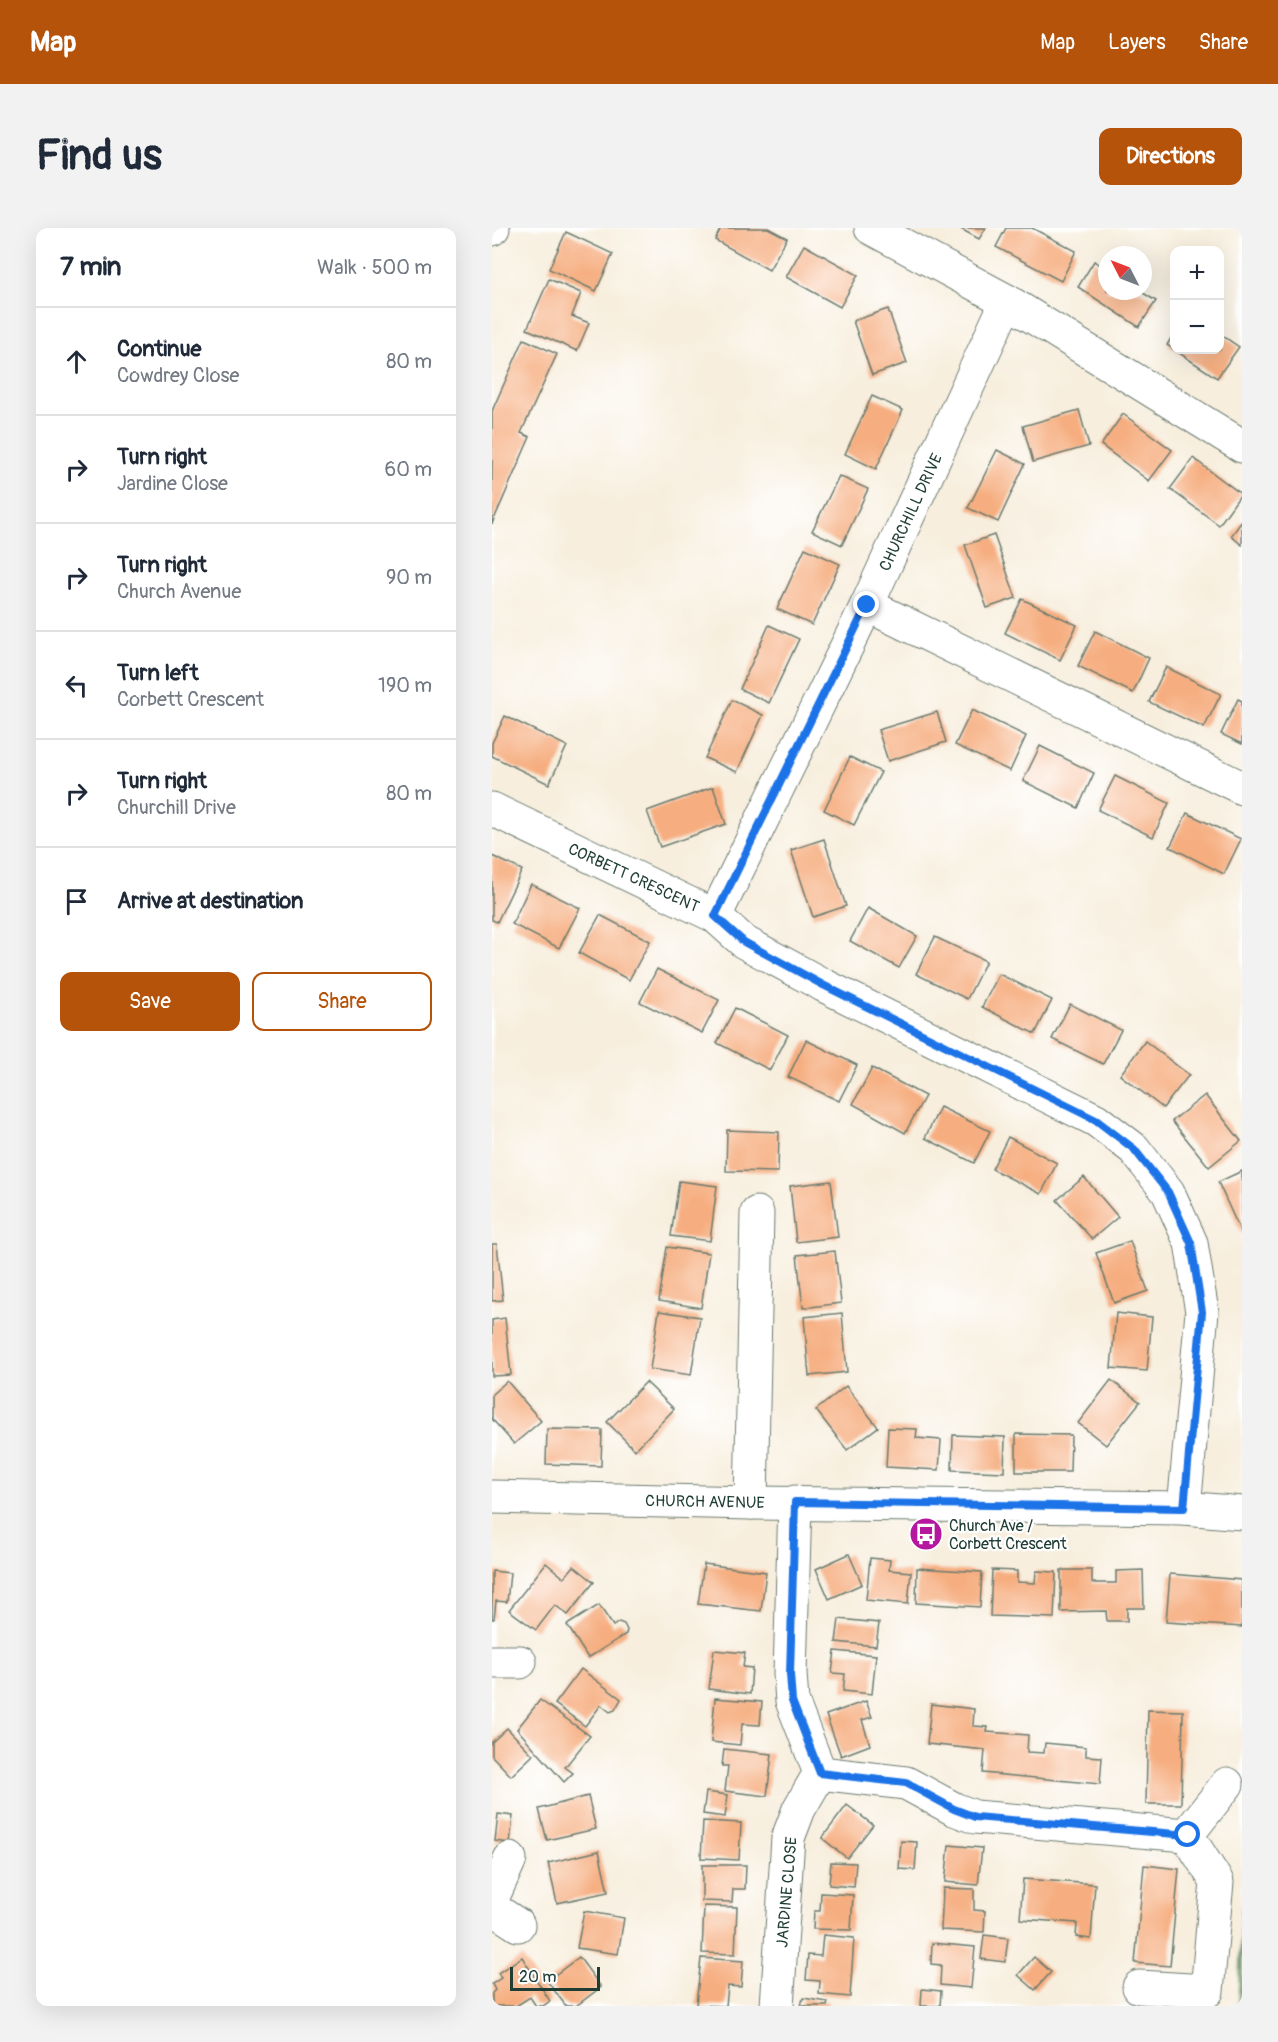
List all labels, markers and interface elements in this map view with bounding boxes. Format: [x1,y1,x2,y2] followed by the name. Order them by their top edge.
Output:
[30,25,76,60] text: Map
[1040,29,1075,56] text: Map
[1108,29,1166,56] text: Layers
[1199,29,1248,56] text: Share
[1099,128,1242,185] button: Directions
[36,130,162,182] text: Find us
[1098,246,1152,300] north arrow
[1170,246,1224,354] map controls
[1170,246,1224,300] button: +
[60,251,122,283] text: 7 min
[317,255,432,280] text: Walk · 500 m
[1170,300,1224,354] button: −
[117,335,201,363] text: Continue
[60,345,93,378] icon: ahead
[386,349,432,374] text: 80 m
[117,363,239,388] text: Cowdrey Close
[117,443,207,471] text: Turn right
[875,450,947,574] street label: CHURCHILL DRIVE
[60,453,93,486] icon: right
[385,457,432,482] text: 60 m
[117,471,228,496] text: Jardine Close
[117,551,207,579] text: Turn right
[60,561,93,594] icon: right
[386,565,432,590] text: 90 m
[117,579,241,604] text: Church Avenue
[853,591,879,617] route end
[117,659,199,687] text: Turn left
[60,669,93,702] icon: left
[378,673,432,698] text: 190 m
[117,687,264,712] text: Corbett Crescent
[117,767,207,795] text: Turn right
[60,777,93,810] icon: right
[386,781,432,806] text: 80 m
[117,795,236,820] text: Churchill Drive
[565,839,702,917] street label: CORBETT CRESCENT
[60,885,93,918] icon: arrive
[117,887,303,915] text: Arrive at destination
[60,972,240,1031] button: Save
[252,972,432,1031] button: Share
[645,1491,765,1513] street label: CHURCH AVENUE
[908,1516,944,1552] bus stop icon: Church Ave / Corbett Crescent
[949,1516,1067,1554] place label: Church Ave / Corbett Crescent
[1174,1821,1200,1847] route start
[772,1836,802,1948] street label: JARDINE CLOSE
[510,1964,600,1992] scale bar
[519,1967,557,1987] text: 20 m

